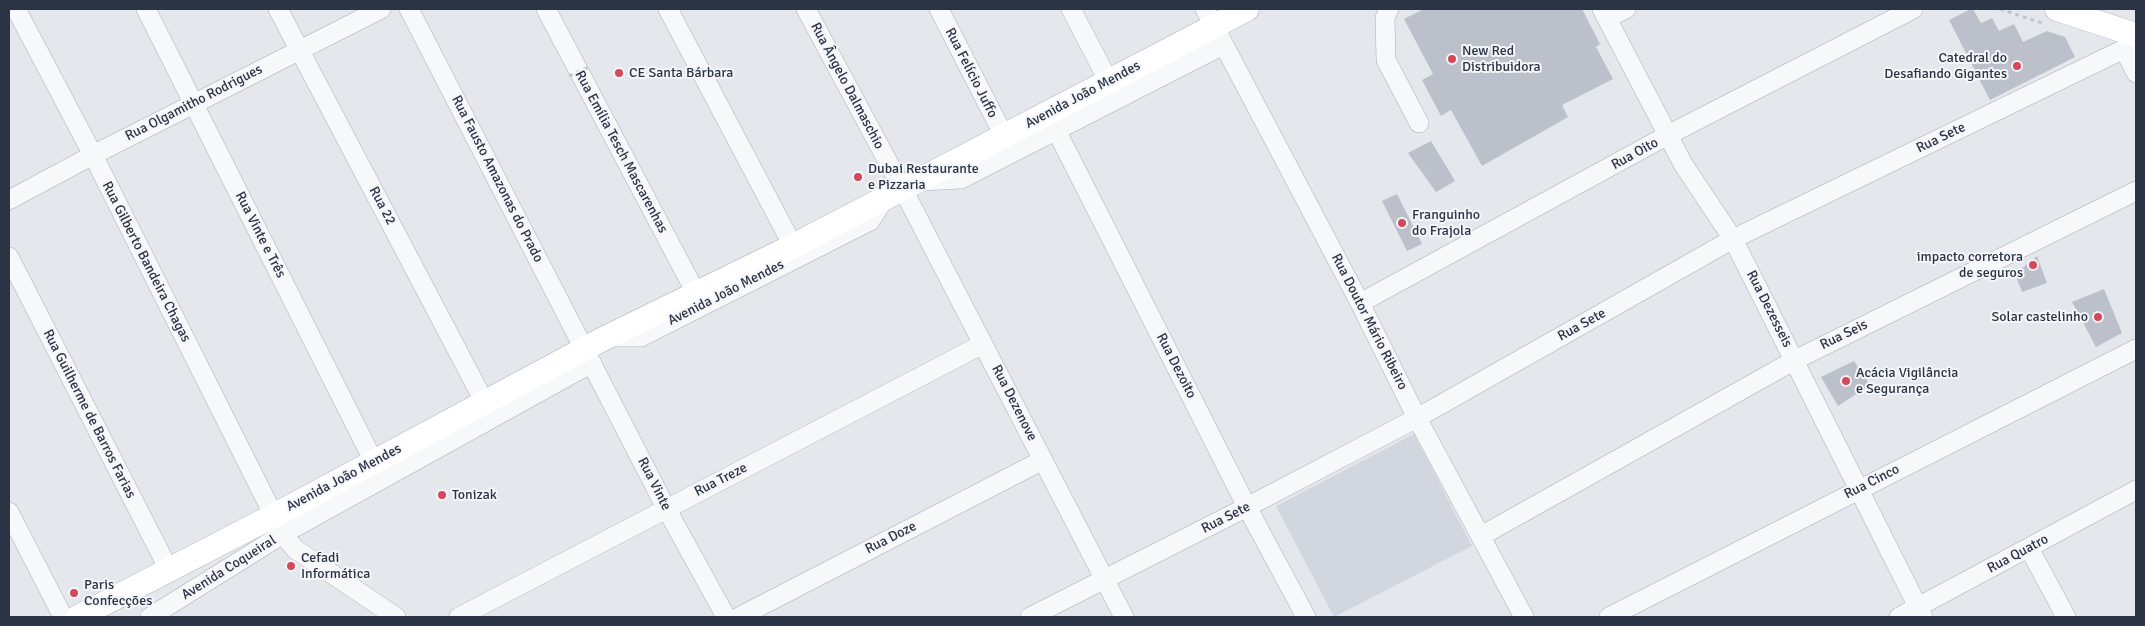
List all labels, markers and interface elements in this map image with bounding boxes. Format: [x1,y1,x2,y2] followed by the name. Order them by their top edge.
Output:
[807,20,887,152] street label: Rua Ângelo Dalmaschio
[941,25,1001,121] street label: Rua Felício Juffo
[1462,43,1541,75] place label: New Red Distribuidora
[1884,50,2007,82] place label: Catedral do Desafiando Gigantes
[1446,53,1458,65] marker: New Red Distribuidora
[1023,58,1143,132] street label: Avenida João Mendes
[2011,60,2023,72] marker: Catedral do Desafiando Gigantes
[123,61,265,145] street label: Rua Olgamitho Rodrigues
[629,65,733,81] place label: CE Santa Bárbara
[613,67,625,79] marker: CE Santa Bárbara
[571,68,671,236] street label: Rua Emília Tesch Mascarenhas
[447,93,547,265] street label: Rua Fausto Amazonas do Prado
[1914,119,1968,157] street label: Rua Sete
[1609,134,1661,174] street label: Rua Oito
[868,161,979,193] place label: Dubai Restaurante e Pizzaria
[852,171,864,183] marker: Dubai Restaurante e Pizzaria
[98,179,194,345] street label: Rua Gilberto Bandeira Chagas
[365,184,399,228] street label: Rua 22
[231,189,289,281] street label: Rua Vinte e Três
[1412,207,1480,240] place label: Franguinho do Frajola
[1396,217,1408,229] marker: Franguinho do Frajola
[1917,249,2023,282] place label: impacto corretora de seguros
[1327,251,1411,393] street label: Rua Doutor Mário Ribeiro
[665,256,787,330] street label: Avenida João Mendes
[2027,259,2039,271] marker: impacto corretora de seguros
[1742,268,1796,350] street label: Rua Dezesseis
[1555,305,1609,345] street label: Rua Sete
[1992,309,2088,325] place label: Solar castelinho
[2092,311,2104,323] marker: Solar castelinho
[1818,316,1870,354] street label: Rua Seis
[39,327,139,501] street label: Rua Guilherme de Barros Farias
[1152,331,1200,401] street label: Rua Dezoito
[988,362,1040,444] street label: Rua Dezenove
[1856,365,1958,398] place label: Acácia Vigilância e Segurança
[1840,375,1852,387] marker: Acácia Vigilância e Segurança
[284,441,404,515] street label: Avenida João Mendes
[634,455,674,513] street label: Rua Vinte
[692,460,750,500] street label: Rua Treze
[1842,461,1902,503] street label: Rua Cinco
[452,487,497,503] place label: Tonizak
[436,489,448,501] marker: Tonizak
[1199,499,1253,537] street label: Rua Sete
[863,518,919,558] street label: Rua Doze
[1985,531,2051,577] street label: Rua Quatro
[179,532,279,604] street label: Avenida Coqueiral
[301,550,370,582] place label: Cefadi Informática
[285,560,297,572] marker: Cefadi Informática
[84,577,152,610] place label: Paris Confecções
[68,587,80,599] marker: Paris Confecções

